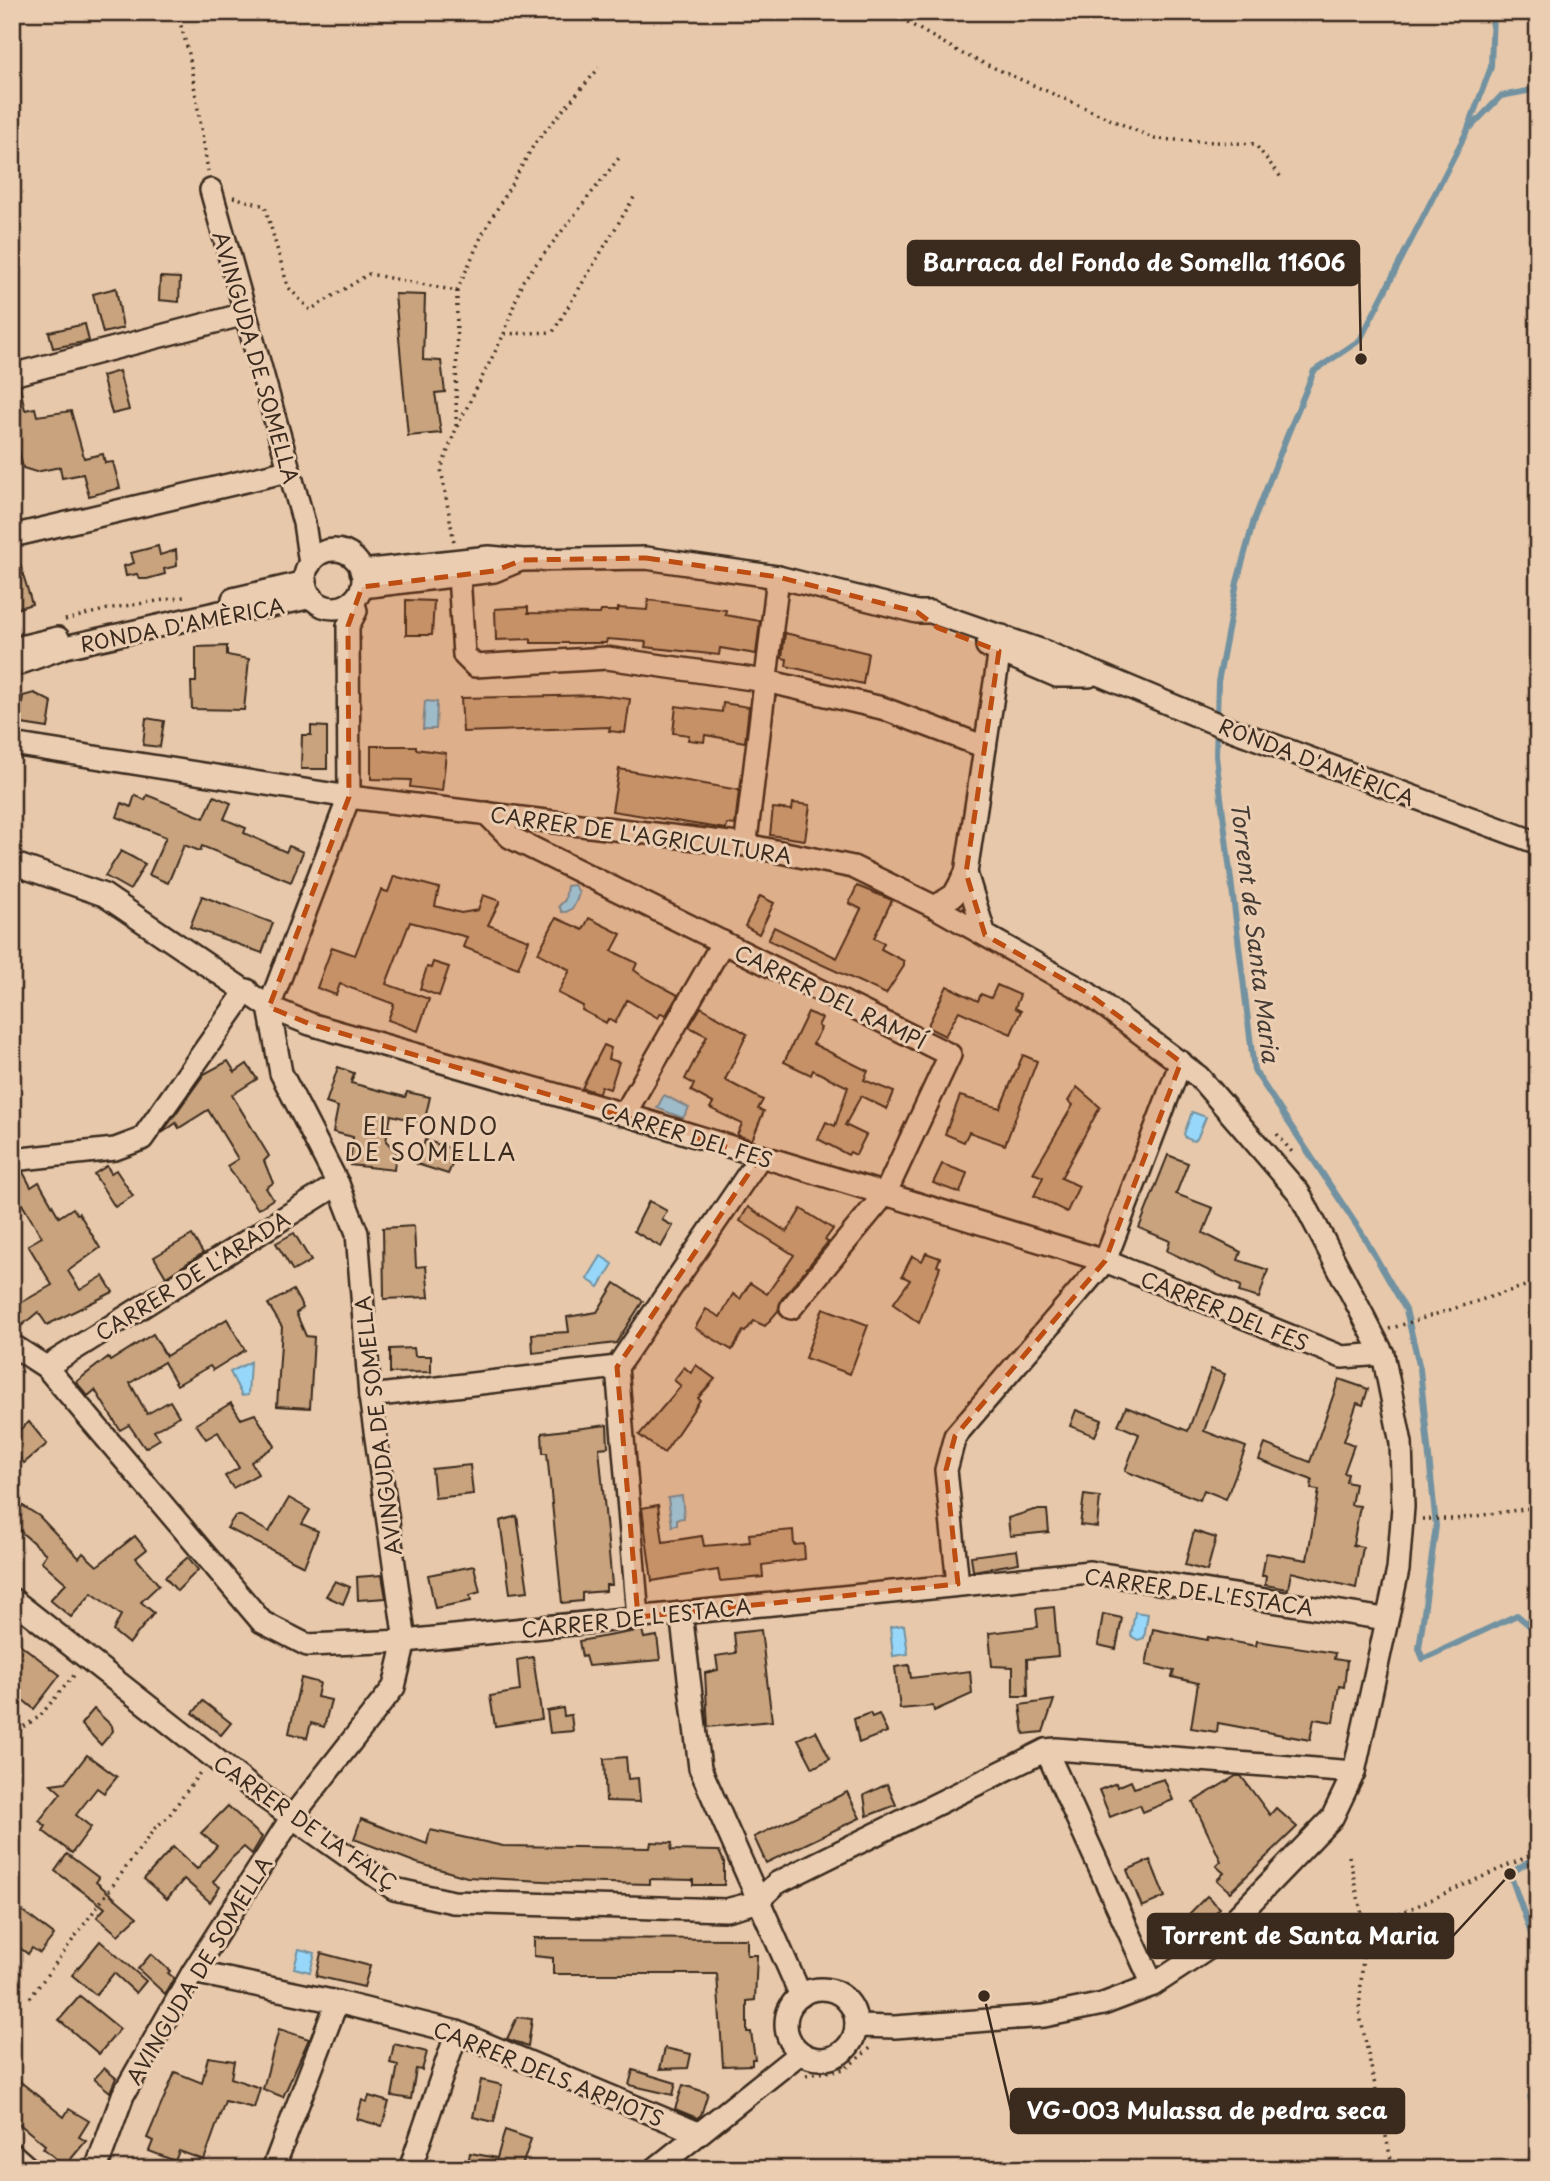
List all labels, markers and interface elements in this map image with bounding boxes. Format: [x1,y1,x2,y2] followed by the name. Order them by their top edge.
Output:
[206,227,308,487] street label: AVINGUDA DE SOMELLA
[908,241,1359,285] callout: Barraca del Fondo de Somella 11606
[923,244,1345,279] text: Barraca del Fondo de Somella 11606
[77,589,287,659] street label: RONDA D'AMÈRICA
[1214,709,1420,813] street label: RONDA D'AMÈRICA
[488,797,794,871] street label: CARRER DE L'AGRICULTURA
[1223,800,1289,1065] water label: Torrent de Santa Maria
[729,936,933,1057] street label: CARRER DEL RAMPÍ
[597,1093,777,1175] street label: CARRER DEL FES
[345,1108,517,1169] district label: EL FONDO DE SOMELLA
[89,1202,296,1348] street label: CARRER DE L'ARADA
[1136,1262,1314,1358] street label: CARRER DEL FES
[345,1294,409,1558] street label: AVINGUDA DE SOMELLA
[1083,1559,1316,1623] street label: CARRER DE L'ESTACA
[520,1589,752,1645] street label: CARRER DE L'ESTACA
[208,1746,404,1898] street label: CARRER DE LA FALÇ
[117,1850,279,2090] street label: AVINGUDA DE SOMELLA
[1148,1914,1453,1958] callout: Torrent de Santa Maria
[1161,1917,1439,1952] text: Torrent de Santa Maria
[429,2012,669,2134] street label: CARRER DELS ARPIOTS
[1011,2089,1404,2133] callout: VG-003 Mulassa de pedra seca
[1027,2092,1388,2127] text: VG-003 Mulassa de pedra seca

